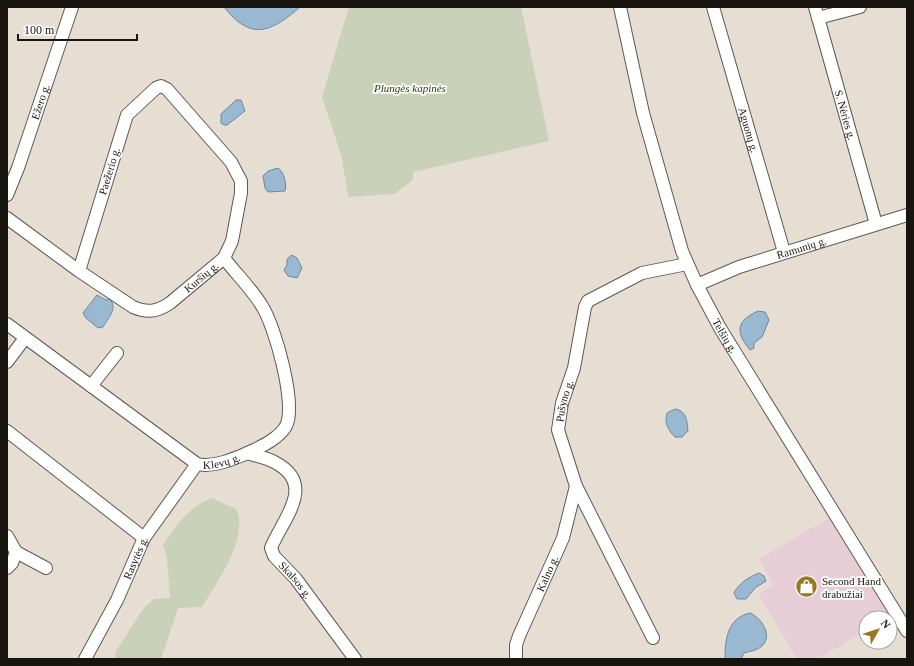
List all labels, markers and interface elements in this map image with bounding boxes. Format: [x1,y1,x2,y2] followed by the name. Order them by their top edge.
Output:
[18,16,137,42] scale bar
[24,23,55,37] text: 100 m
[29,82,52,121] street label: Ežero g.
[373,82,446,94] park label: Plungės kapinės
[833,88,858,141] street label: S. Nėries g.
[736,106,761,154] street label: Aguonų g.
[96,146,122,196] street label: Paežerio g.
[775,234,828,261] street label: Ramunių g.
[182,259,221,295] street label: Kuršių g.
[710,317,740,355] street label: Telšių g.
[553,378,576,423] street label: Pušyno g.
[203,451,242,471] street label: Klevų g.
[121,535,150,581] street label: Rasytės g.
[534,554,560,593] street label: Kalno g.
[277,559,314,601] street label: Skalsos g.
[794,574,820,600] shop icon: Second Hand drabužiai
[822,575,881,600] place label: Second Hand drabužiai
[858,610,898,650] north arrow
[879,617,893,631] text: N

